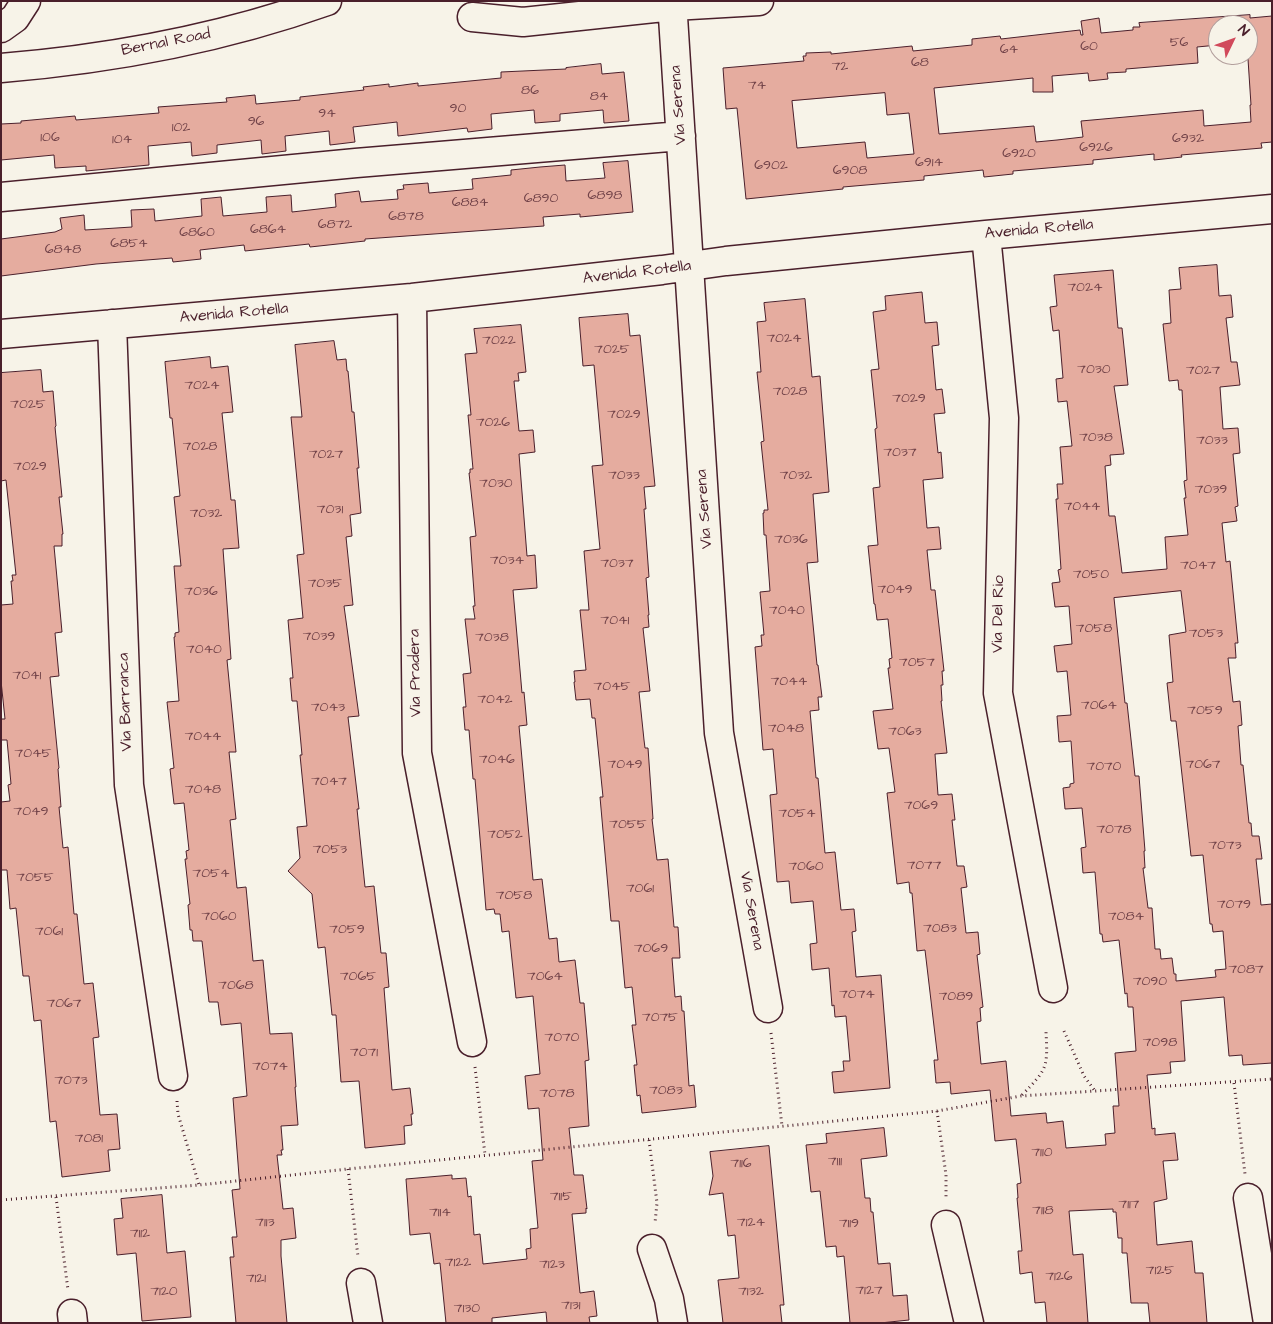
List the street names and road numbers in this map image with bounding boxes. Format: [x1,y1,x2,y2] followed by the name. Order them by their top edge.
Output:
[120,25,212,61] street label: Bernal Road
[667,65,691,145] street label: Via Serena
[984,216,1094,244] street label: Avenida Rotella
[582,257,692,289] street label: Avenida Rotella
[179,300,289,328] street label: Avenida Rotella
[693,469,717,549] street label: Via Serena
[989,575,1009,653] street label: Via Del Rio
[406,629,426,717] street label: Via Pradera
[115,652,137,752] street label: Via Barranca
[735,870,767,952] street label: Via Serena

